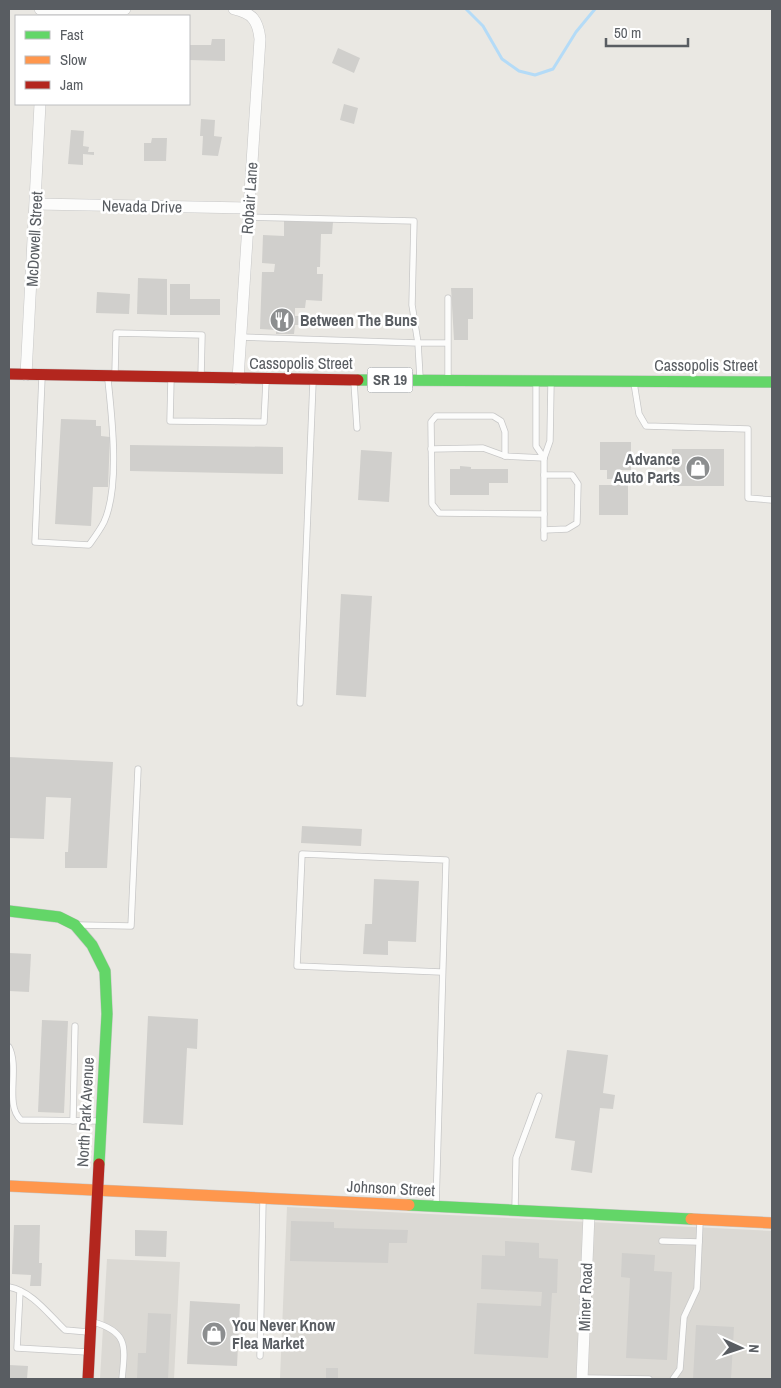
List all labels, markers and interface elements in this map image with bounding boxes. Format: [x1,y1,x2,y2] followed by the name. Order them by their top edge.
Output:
[15,15,190,105] legend
[606,15,688,47] scale bar
[614,22,641,43] text: 50 m
[60,24,84,45] text: Fast
[60,49,87,70] text: Slow
[60,74,83,95] text: Jam
[236,161,262,235] street label: Robair Lane
[21,190,48,287] street label: McDowell Street
[102,194,182,218] street label: Nevada Drive
[269,307,295,333] restaurant icon: Between The Buns
[300,309,417,331] place label: Between The Buns
[249,352,353,374] street label: Cassopolis Street
[654,354,758,376] street label: Cassopolis Street
[368,368,412,392] road number: SR 19
[614,448,680,488] place label: Advance Auto Parts
[685,455,711,481] shop icon: Advance Auto Parts
[71,1057,99,1167] street label: North Park Avenue
[346,1175,436,1201] street label: Johnson Street
[573,1262,597,1332] street label: Miner Road
[232,1314,336,1354] place label: You Never Know Flea Market
[201,1321,227,1347] shop icon: You Never Know Flea Market
[716,1323,766,1373] north arrow
[745,1344,763,1353] text: N

